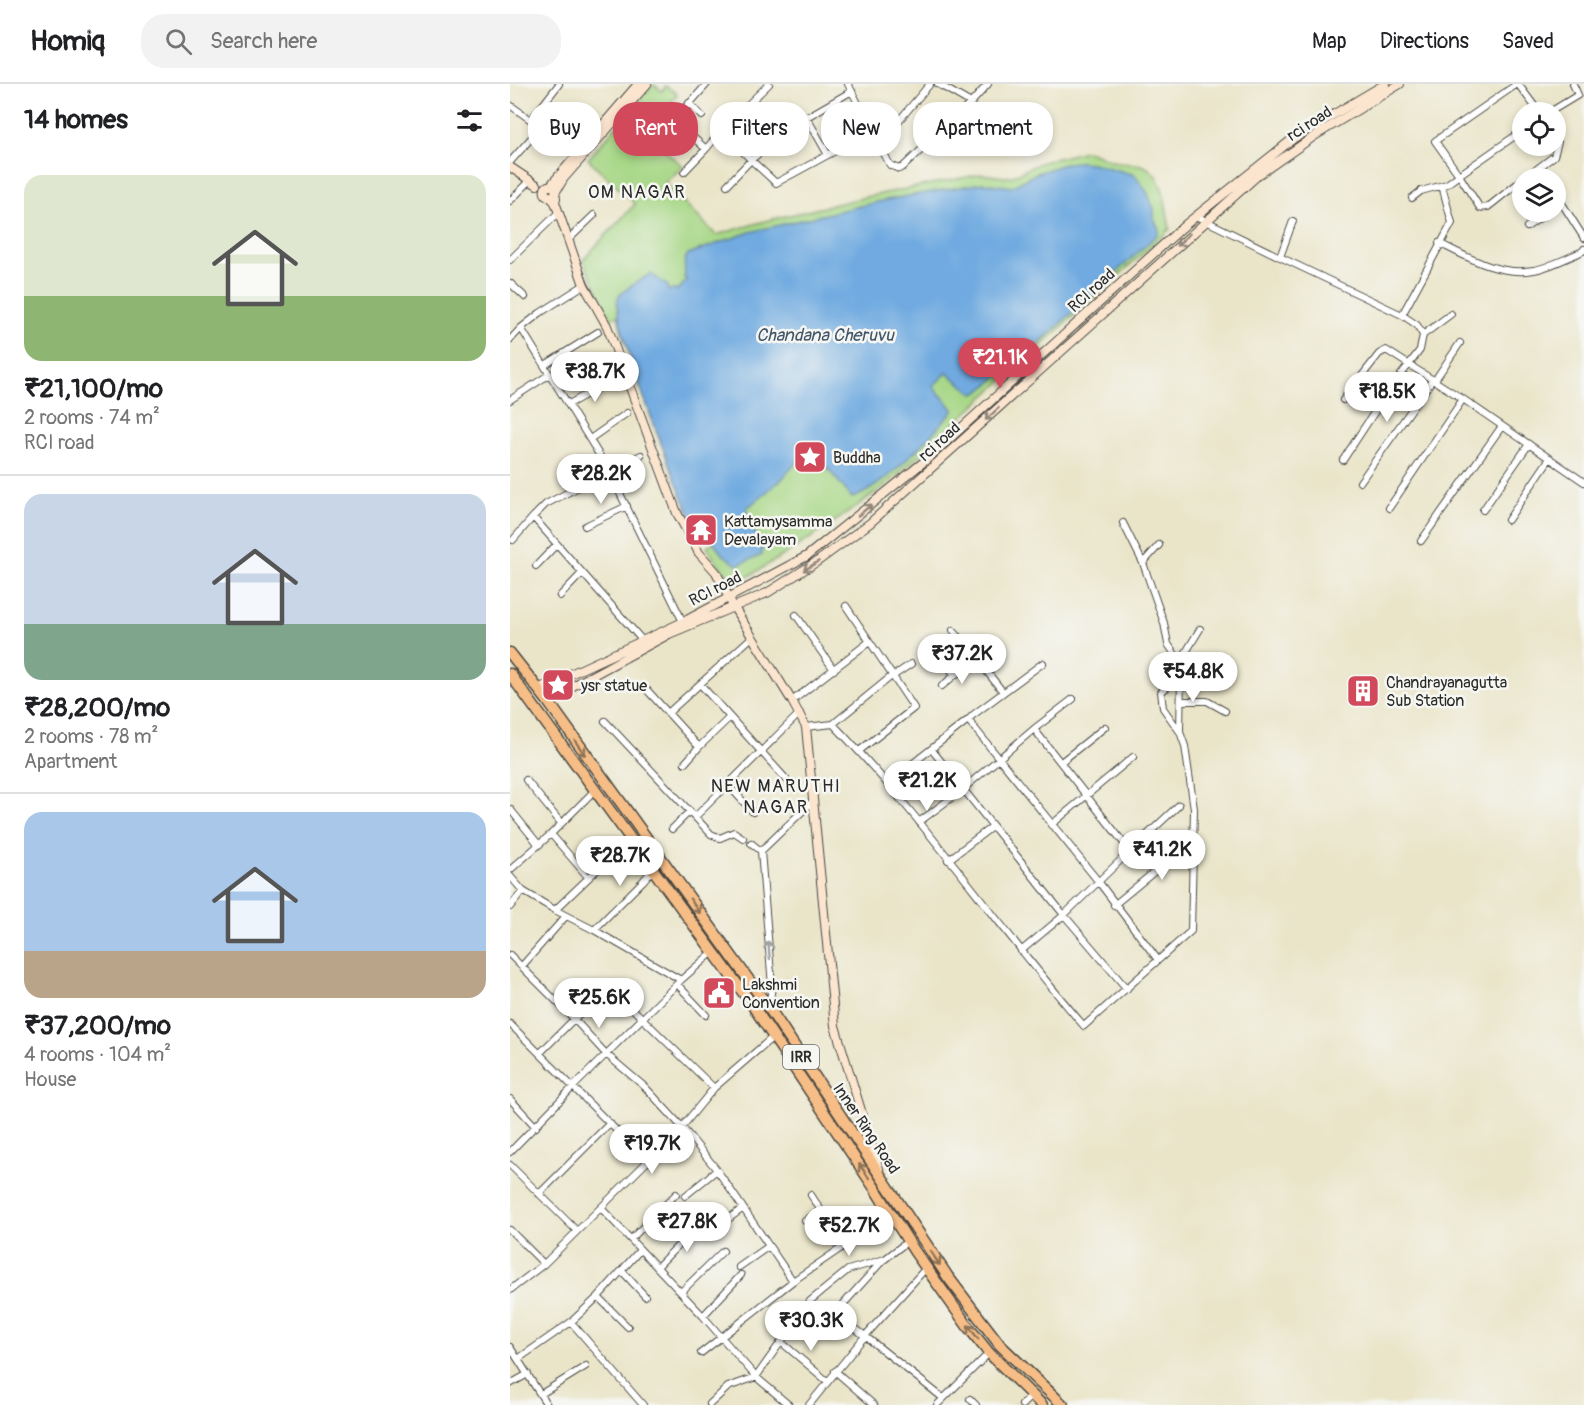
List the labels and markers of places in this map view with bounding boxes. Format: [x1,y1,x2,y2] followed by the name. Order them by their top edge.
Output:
[951,338,1049,389] pin: ₹21.1K
[546,352,644,403] pin: ₹38.7K
[1338,372,1436,423] pin: ₹18.5K
[792,439,828,475] place icon: Buddha
[833,448,881,468] place label: Buddha
[552,454,650,505] pin: ₹28.2K
[683,512,719,548] temple icon: Kattamysamma Devalayam
[724,512,832,550] place label: Kattamysamma Devalayam
[913,634,1011,685] pin: ₹37.2K
[1144,652,1242,703] pin: ₹54.8K
[540,667,576,703] place icon: ysr statue
[1345,673,1381,709] building icon: Chandrayanagutta Sub Station
[1386,673,1507,711] place label: Chandrayanagutta Sub Station
[580,676,647,696] place label: ysr statue
[878,761,976,812] pin: ₹21.2K
[1113,830,1211,881] pin: ₹41.2K
[571,836,669,887] pin: ₹28.7K
[701,975,737,1011] public building icon: Lakshmi Convention
[742,975,820,1013] place label: Lakshmi Convention
[550,978,648,1029] pin: ₹25.6K
[603,1124,701,1175] pin: ₹19.7K
[638,1202,736,1253] pin: ₹27.8K
[800,1206,898,1257] pin: ₹52.7K
[762,1301,860,1352] pin: ₹30.3K

